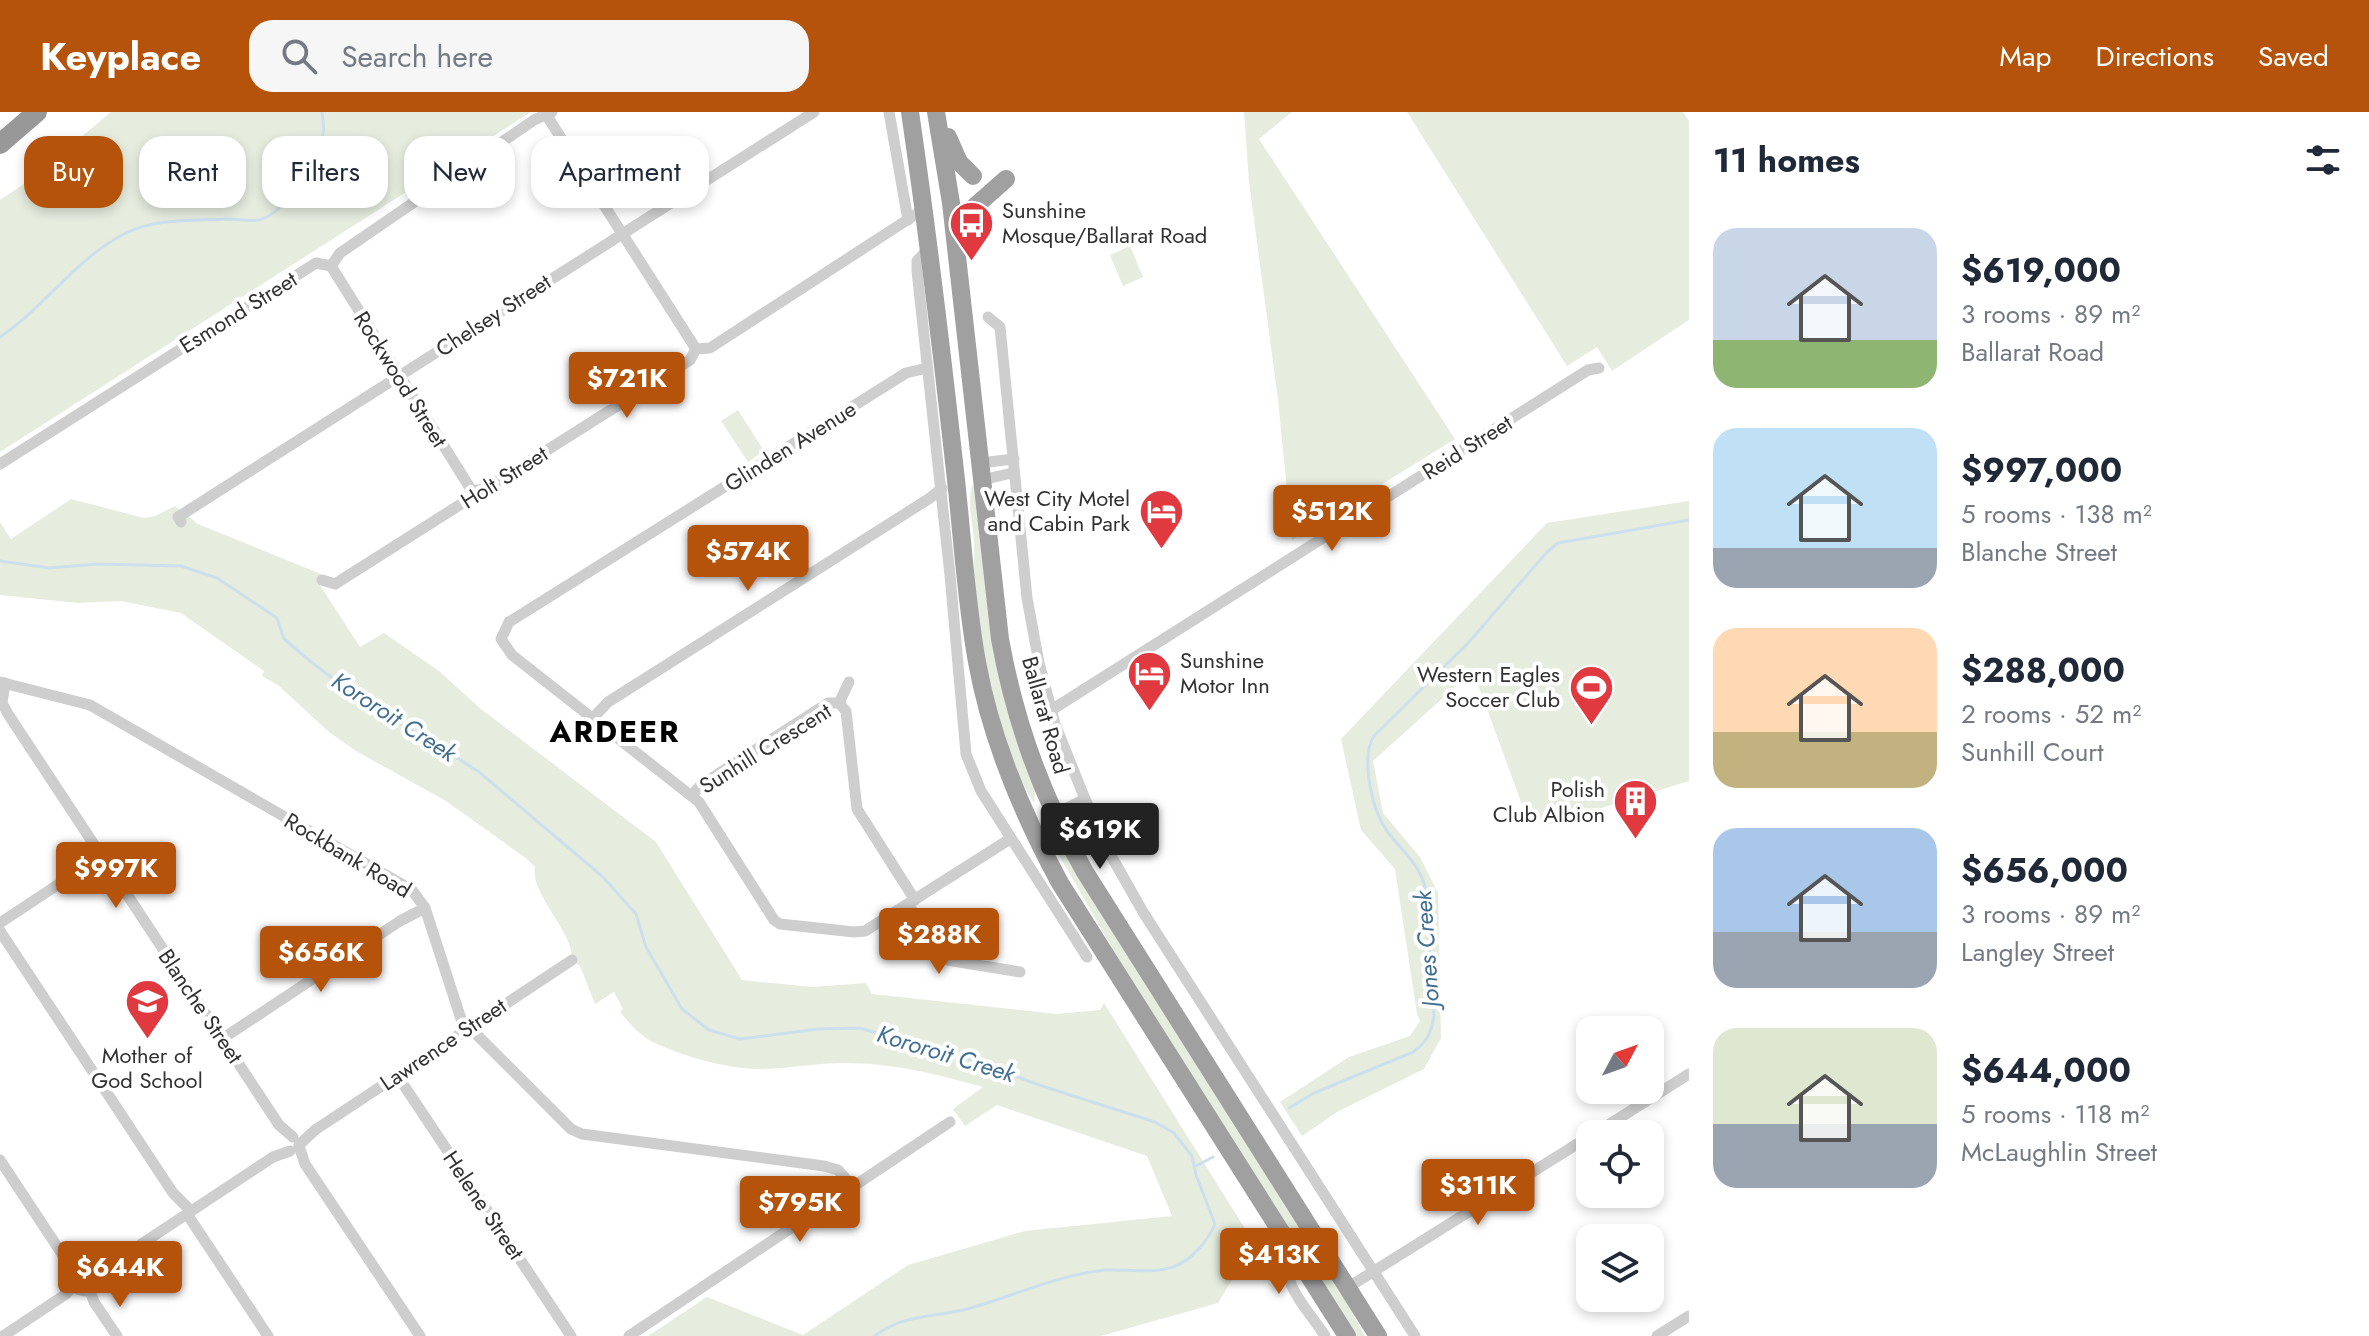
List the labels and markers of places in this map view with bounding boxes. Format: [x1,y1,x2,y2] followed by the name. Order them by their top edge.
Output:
[1002,194,1207,251] place label: Sunshine Mosque/Ballarat Road
[947,199,995,262] bus stop icon: Sunshine Mosque/Ballarat Road
[571,352,683,420] pin: $721K
[984,482,1130,539] place label: West City Motel and Cabin Park
[1276,485,1388,553] pin: $512K
[1137,487,1185,550] hotel icon: West City Motel and Cabin Park
[692,525,804,593] pin: $574K
[1180,644,1270,701] place label: Sunshine Motor Inn
[1125,649,1173,712] hotel icon: Sunshine Motor Inn
[1417,658,1560,715] place label: Western Eagles Soccer Club
[1567,663,1615,726] sports icon: Western Eagles Soccer Club
[1493,773,1605,830] place label: Polish Club Albion
[1612,778,1660,841] building icon: Polish Club Albion
[1044,803,1156,871] pin: $619K
[60,842,172,910] pin: $997K
[883,908,995,976] pin: $288K
[265,926,377,994] pin: $656K
[123,978,171,1041] school or university icon: Mother of God School
[91,1039,203,1096] place label: Mother of God School
[1422,1159,1534,1227] pin: $311K
[744,1176,856,1244] pin: $795K
[1223,1228,1335,1296] pin: $413K
[64,1241,176,1309] pin: $644K

